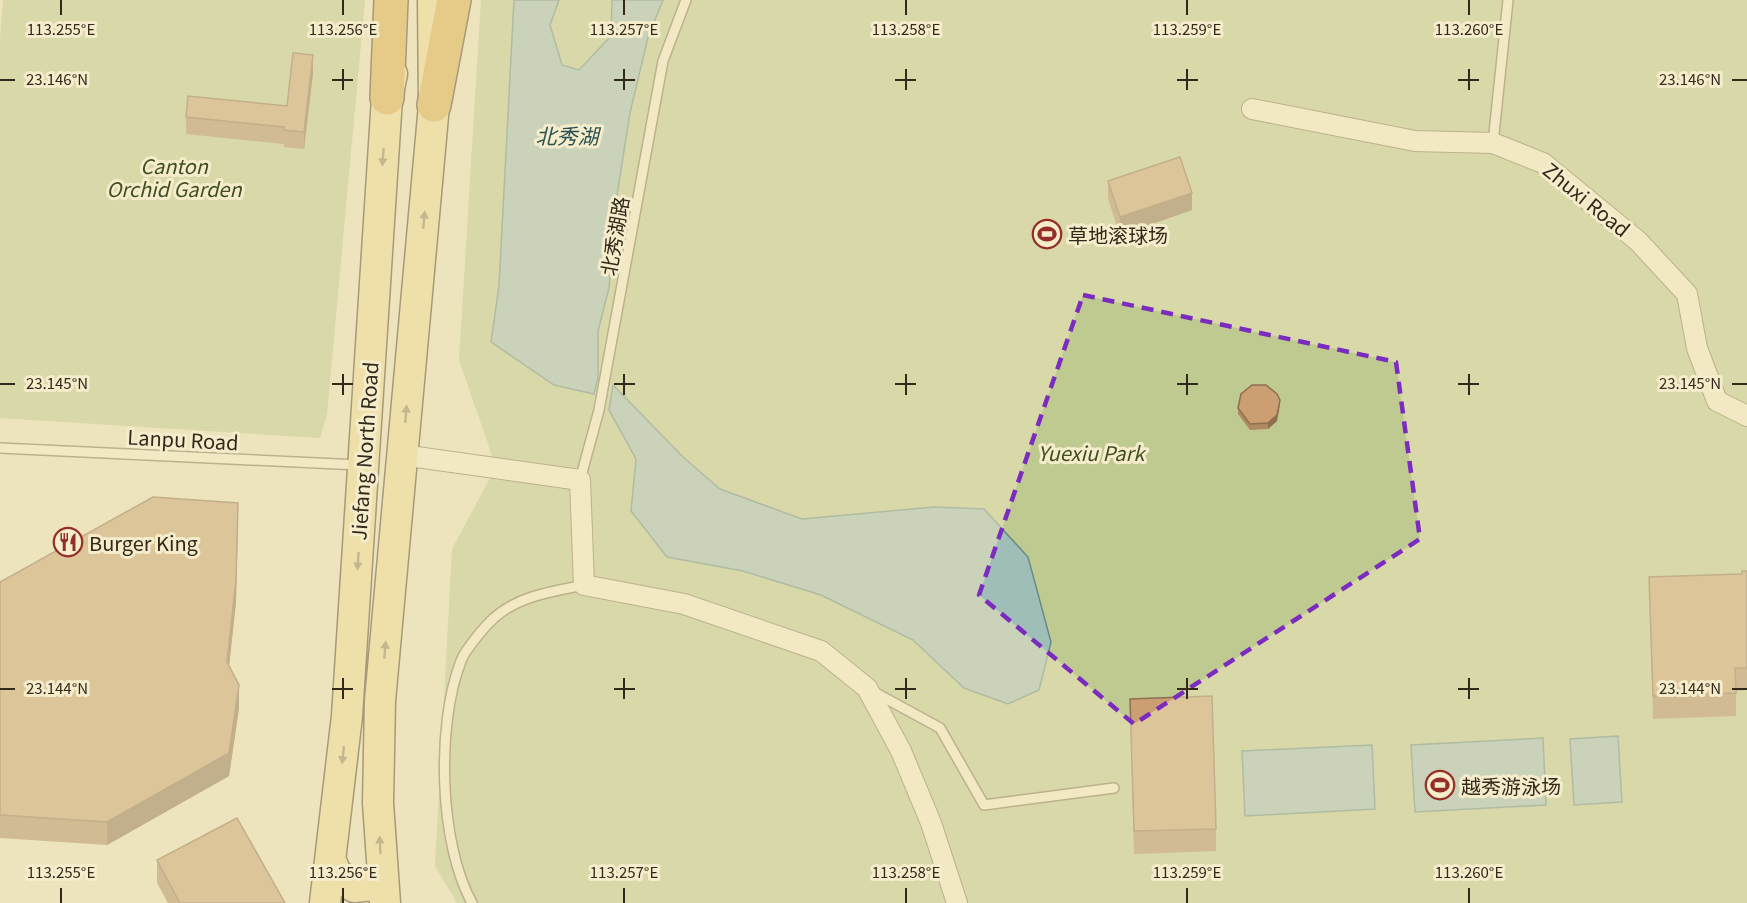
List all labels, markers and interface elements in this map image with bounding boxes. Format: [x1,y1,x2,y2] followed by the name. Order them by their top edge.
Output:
[27,18,95,39] text: 113.255°E
[309,18,377,39] text: 113.256°E
[590,18,658,39] text: 113.257°E
[872,18,940,39] text: 113.258°E
[1153,18,1221,39] text: 113.259°E
[1435,18,1503,39] text: 113.260°E
[26,68,88,89] text: 23.146°N
[1659,68,1721,89] text: 23.146°N
[536,120,601,150] water label: 北秀湖
[378,147,388,166] one-way arrow
[106,151,242,203] park label: Canton Orchid Garden
[1537,155,1637,243] street label: Zhuxi Road
[593,194,635,278] street label: 北秀湖路
[419,210,428,229] one-way arrow
[1031,218,1063,250] sports icon: 草地滚球场
[1068,220,1168,249] place label: 草地滚球场
[343,361,385,541] street label: Jiefang North Road
[26,372,88,393] text: 23.145°N
[1659,372,1721,393] text: 23.145°N
[401,404,411,423] one-way arrow
[127,422,239,456] street label: Lanpu Road
[1038,438,1147,467] park label: Yuexiu Park
[52,526,84,558] restaurant icon: Burger King
[89,528,198,557] place label: Burger King
[353,551,362,570] one-way arrow
[380,640,390,659] one-way arrow
[26,677,88,698] text: 23.144°N
[1659,677,1721,698] text: 23.144°N
[338,746,348,765] one-way arrow
[1424,769,1456,801] sports icon: 越秀游泳场
[1461,771,1561,800] place label: 越秀游泳场
[375,835,384,854] one-way arrow
[27,861,95,882] text: 113.255°E
[309,861,377,882] text: 113.256°E
[590,861,658,882] text: 113.257°E
[872,861,940,882] text: 113.258°E
[1153,861,1221,882] text: 113.259°E
[1435,861,1503,882] text: 113.260°E

